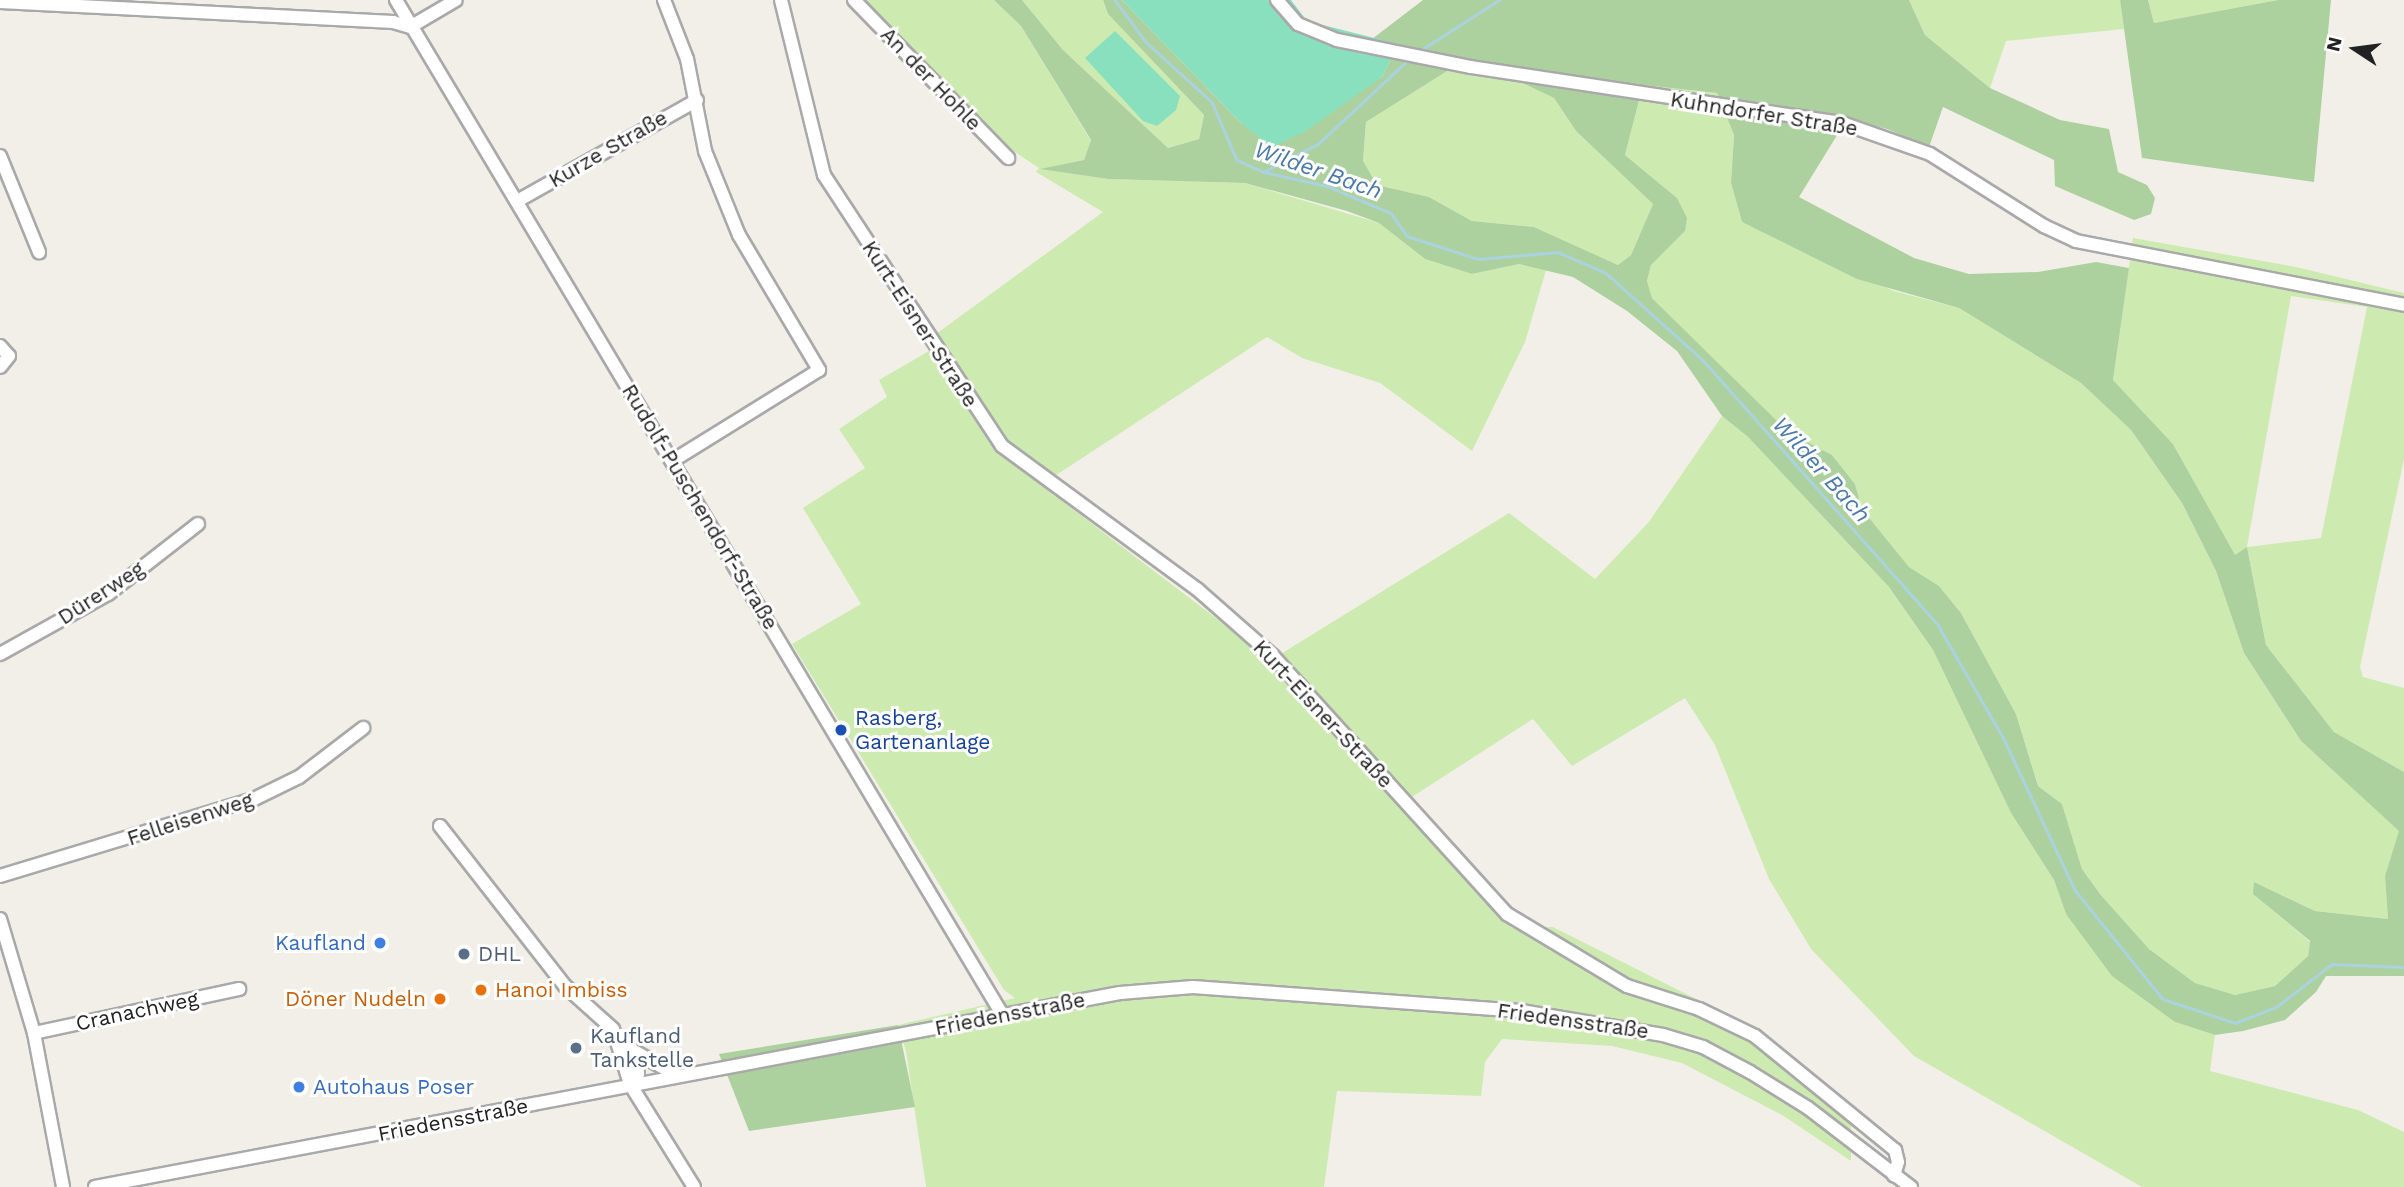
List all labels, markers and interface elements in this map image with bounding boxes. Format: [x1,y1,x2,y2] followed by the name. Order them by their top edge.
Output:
[2320,14,2390,84] north arrow
[875,22,987,136] street label: An der Hohle
[2321,35,2347,54] text: N
[1668,87,1860,141] street label: Kuhndorfer Straße
[544,105,672,193] street label: Kurze Straße
[1250,136,1386,206] water label: Wilder Bach
[857,236,983,412] street label: Kurt-Eisner-Straße
[617,380,783,634] street label: Rudolf-Puschendorf-Straße
[1766,411,1876,529] water label: Wilder Bach
[53,556,149,630] street label: Dürerweg
[1248,635,1398,793] street label: Kurt-Eisner-Straße
[855,705,990,755] place label: Rasberg, Gartenanlage
[833,722,849,738] marker: Rasberg, Gartenanlage
[124,787,256,851] street label: Felleisenweg
[275,930,366,956] place label: Kaufland
[372,935,388,951] marker: Kaufland
[478,941,521,967] place label: DHL
[456,946,472,962] marker: DHL
[495,977,628,1003] place label: Hanoi Imbiss
[473,982,489,998] marker: Hanoi Imbiss
[73,986,201,1036] street label: Cranachweg
[285,986,426,1012] place label: Döner Nudeln
[933,987,1087,1041] street label: Friedensstraße
[432,991,448,1007] marker: Döner Nudeln
[1496,998,1650,1044] street label: Friedensstraße
[590,1023,694,1073] place label: Kaufland Tankstelle
[568,1040,584,1056] marker: Kaufland Tankstelle
[313,1074,474,1100] place label: Autohaus Poser
[291,1079,307,1095] marker: Autohaus Poser
[376,1093,530,1147] street label: Friedensstraße

